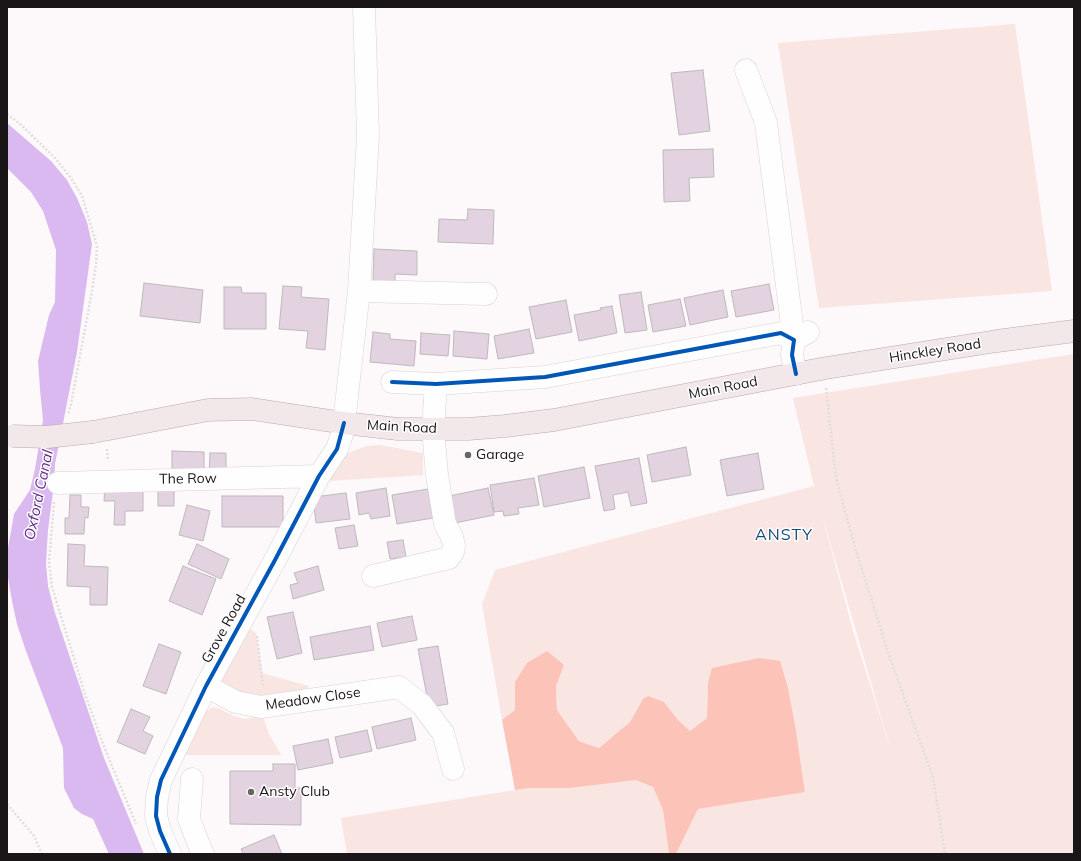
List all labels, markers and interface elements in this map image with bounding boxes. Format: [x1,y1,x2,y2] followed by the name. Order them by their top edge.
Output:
[888,335,982,367] street label: Hinckley Road
[687,373,759,403] street label: Main Road
[367,417,437,437] street label: Main Road
[476,447,524,463] place label: Garage
[21,448,57,542] water label: Oxford Canal
[463,450,473,460] marker: Garage
[159,470,217,488] street label: The Row
[755,525,813,545] district label: ANSTY
[198,592,250,666] street label: Grove Road
[264,684,362,714] street label: Meadow Close
[259,784,330,800] place label: Ansty Club
[246,787,256,797] marker: Ansty Club

